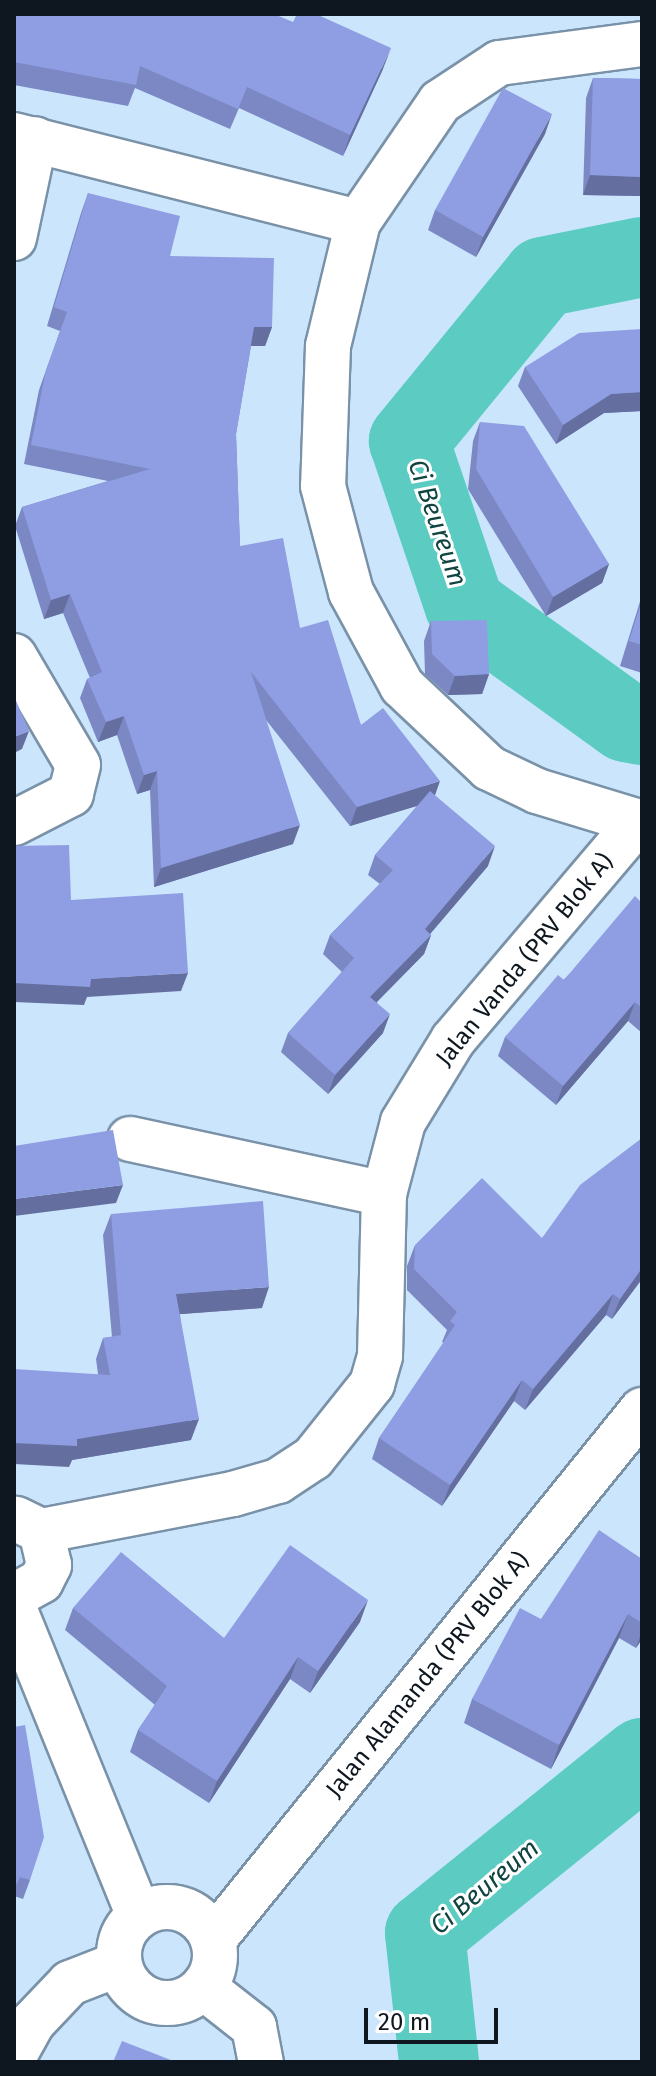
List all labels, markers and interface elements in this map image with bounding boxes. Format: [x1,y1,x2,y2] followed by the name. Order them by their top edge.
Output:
[401,455,473,591] water label: Ci Beureum
[430,848,620,1072] street label: Jalan Vanda (PRV Blok A)
[320,1547,536,1803] street label: Jalan Alamanda (PRV Blok A)
[424,1833,546,1941] water label: Ci Beureum
[368,1992,502,2042] scale bar
[378,2008,430,2036] text: 20 m

